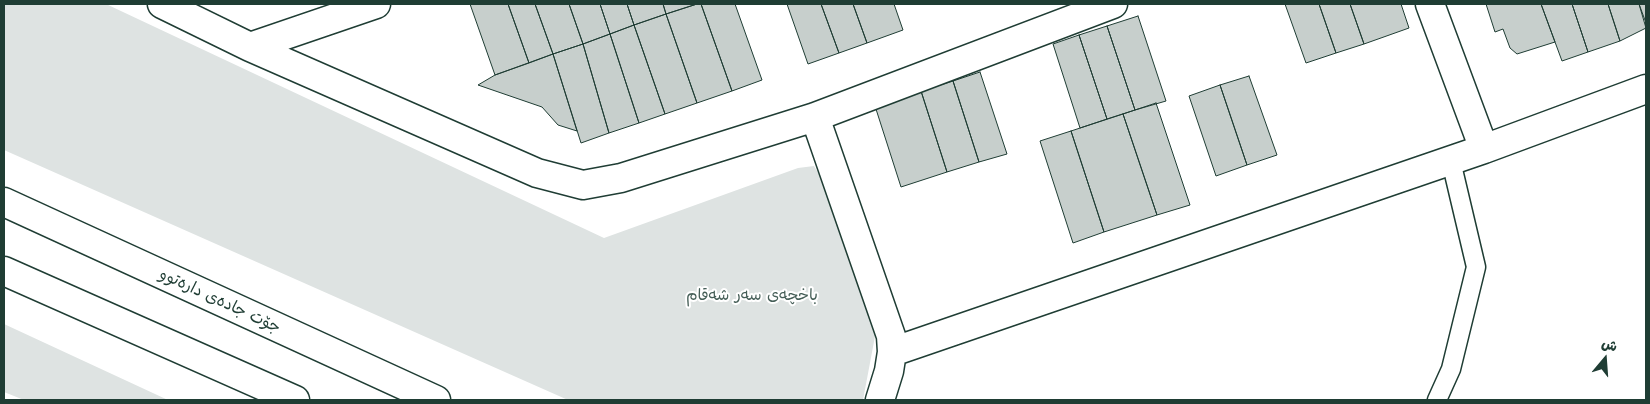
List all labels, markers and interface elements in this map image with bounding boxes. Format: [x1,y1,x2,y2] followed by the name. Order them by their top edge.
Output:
[156,265,284,337] street label: جۆت جادەی دارەتوو
[686,286,818,306] park label: باخچەی سەر شەقام
[1599,332,1620,357] text: ش
[1580,334,1630,384] north arrow

